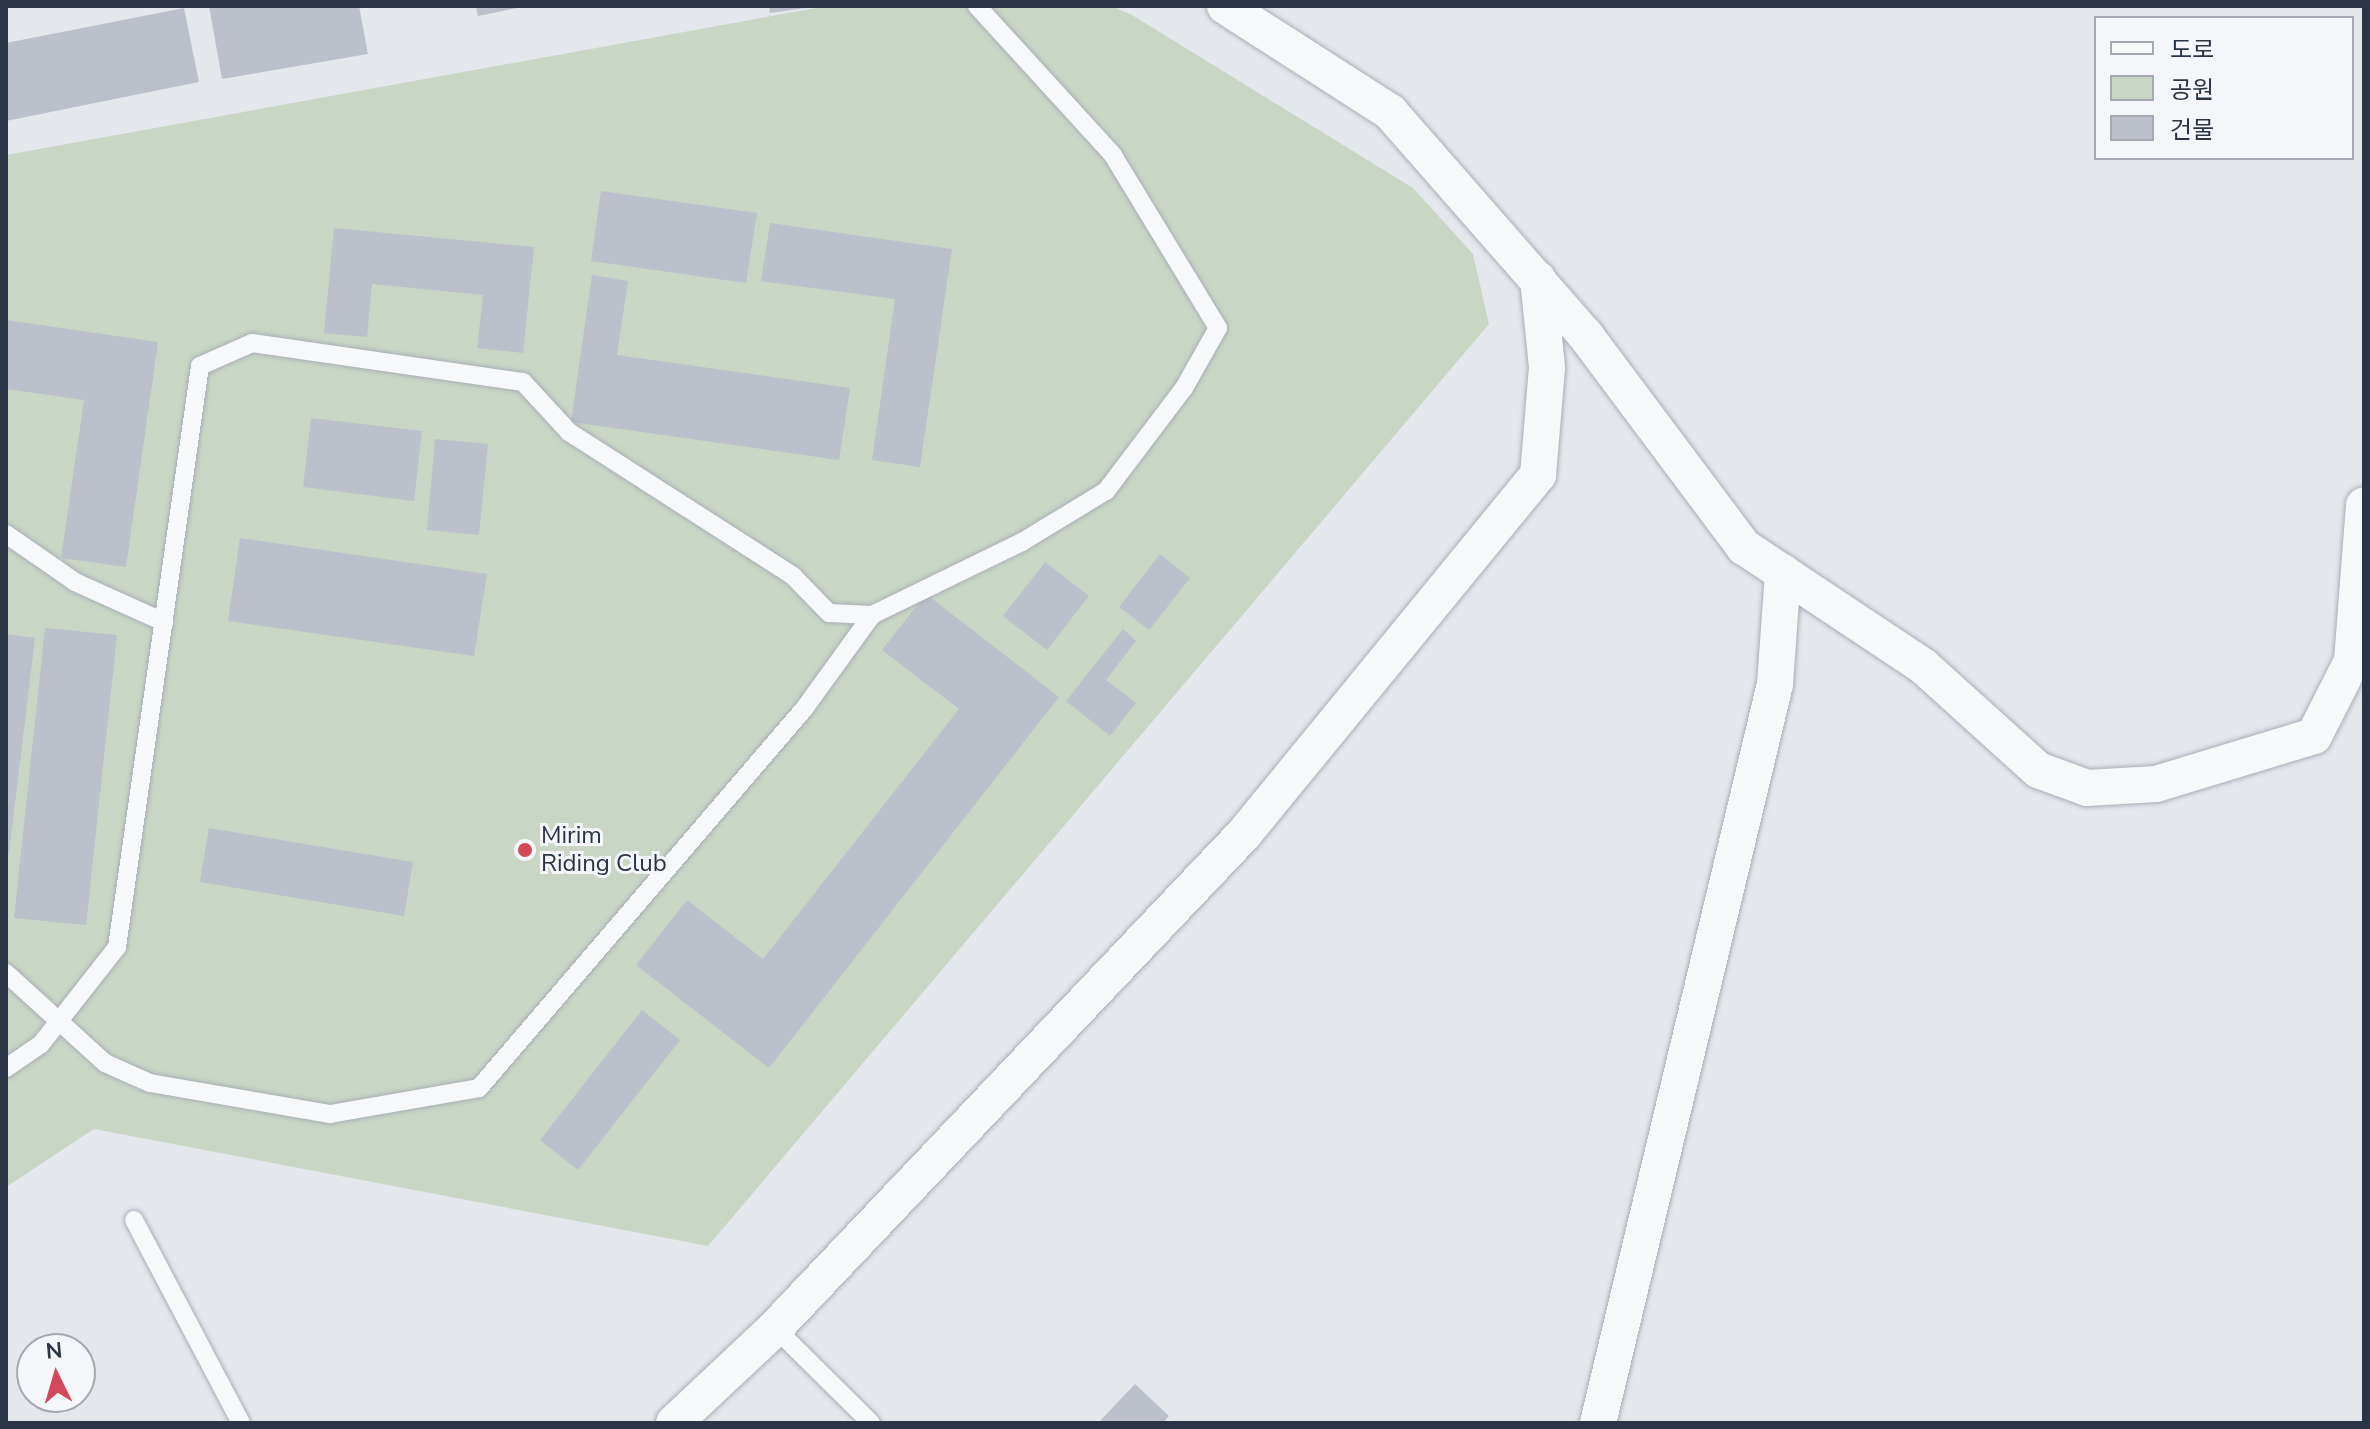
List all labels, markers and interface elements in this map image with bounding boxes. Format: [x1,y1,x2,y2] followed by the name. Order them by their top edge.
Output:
[2094,16,2354,160] legend
[2170,34,2214,66] text: 도로
[2170,74,2214,106] text: 공원
[2170,114,2214,146] text: 건물
[541,822,667,878] place label: Mirim Riding Club
[516,841,534,859] marker: Mirim Riding Club
[16,1333,96,1413] north arrow
[45,1335,64,1367] text: N

